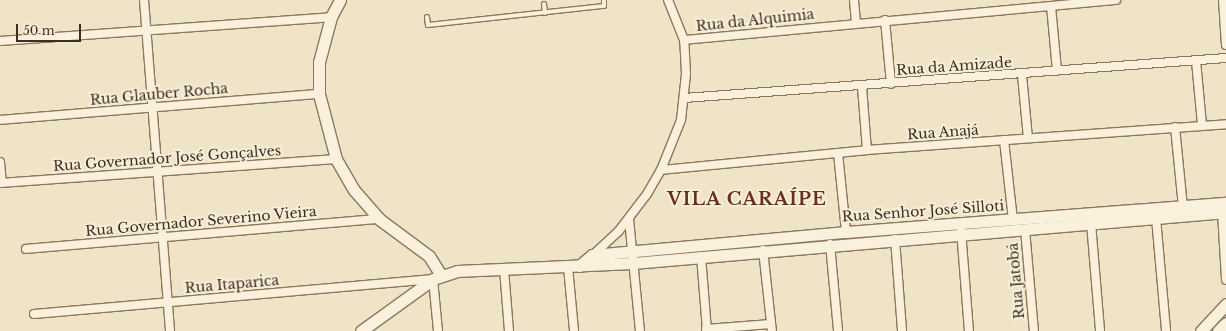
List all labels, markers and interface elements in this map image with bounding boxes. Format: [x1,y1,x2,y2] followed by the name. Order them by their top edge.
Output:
[695,5,815,35] street label: Rua da Alquimia
[18,16,83,42] scale bar
[23,23,55,38] text: 50 m
[895,54,1013,78] street label: Rua da Amizade
[89,80,229,108] street label: Rua Glauber Rocha
[906,121,980,143] street label: Rua Anajá
[52,142,282,174] street label: Rua Governador José Gonçalves
[667,188,827,210] district label: VILA CARAÍPE
[841,197,1005,225] street label: Rua Senhor José Silloti
[84,202,318,240] street label: Rua Governador Severino Vieira
[1004,242,1028,320] street label: Rua Jatobá
[184,272,280,296] street label: Rua Itaparica

